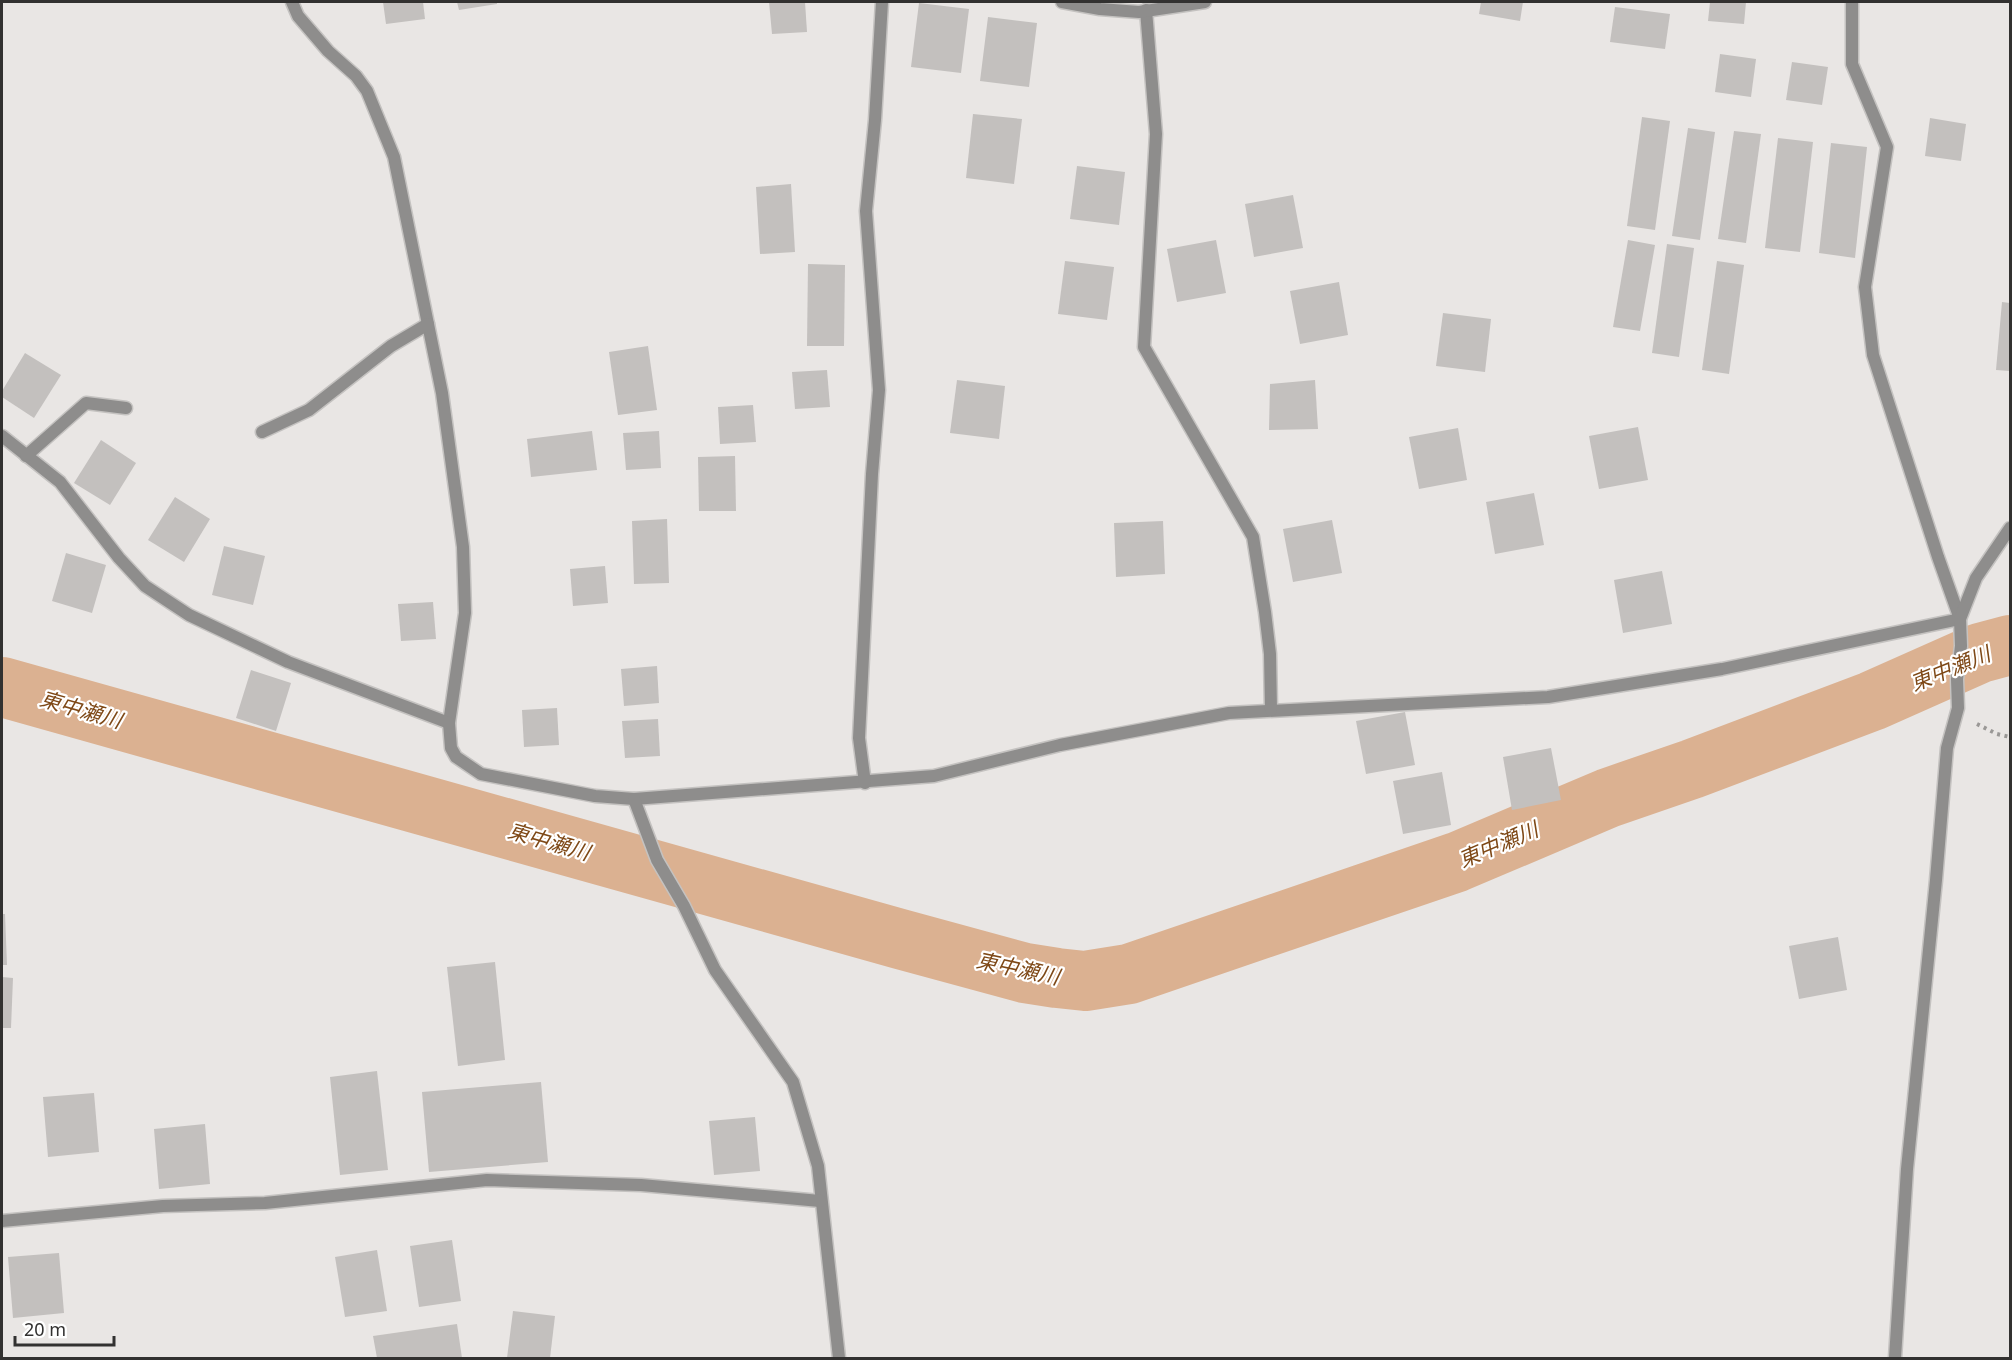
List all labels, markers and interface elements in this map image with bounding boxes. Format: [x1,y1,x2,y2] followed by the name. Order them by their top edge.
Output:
[1906,639,1996,697] water label: 東中瀬川
[37,684,127,735] water label: 東中瀬川
[1454,814,1544,873] water label: 東中瀬川
[505,816,595,867] water label: 東中瀬川
[974,946,1064,991] water label: 東中瀬川
[15,1309,114,1347] scale bar
[24,1317,66,1341] text: 20 m

